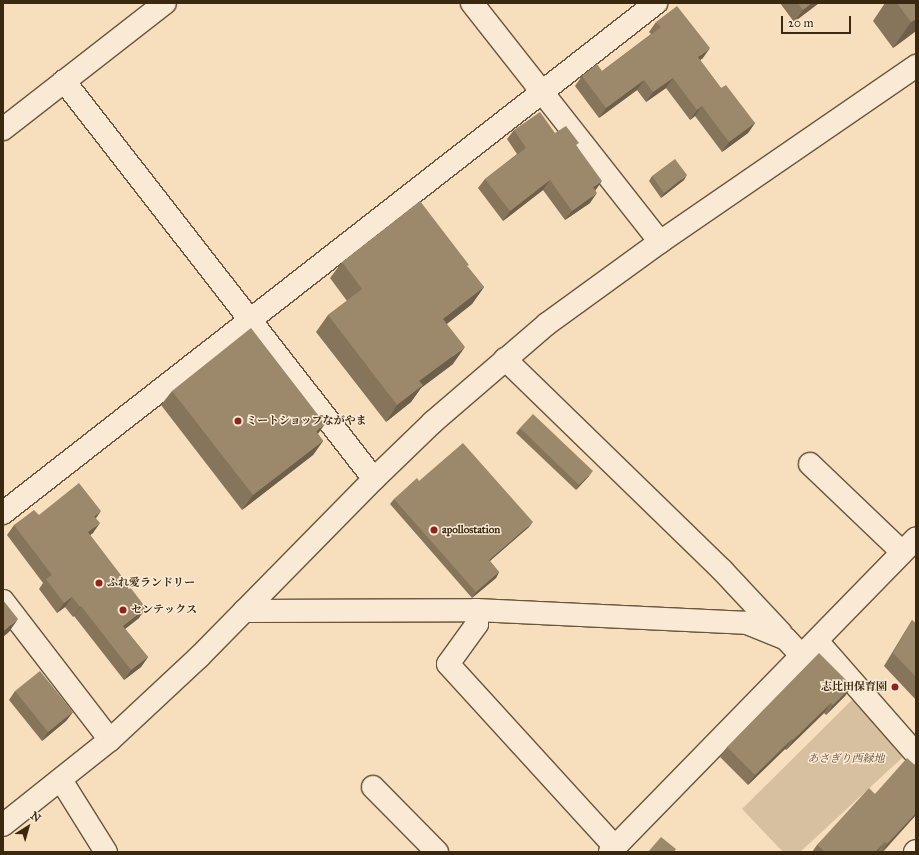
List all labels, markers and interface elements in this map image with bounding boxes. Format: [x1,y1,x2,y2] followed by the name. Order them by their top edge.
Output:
[783,8,853,34] scale bar
[788,16,814,30] text: 20 m
[246,414,367,428] place label: ミートショップながやま
[233,416,243,426] marker: ミートショップながやま
[442,523,500,537] place label: apollostation
[429,525,439,535] marker: apollostation
[107,576,195,590] place label: ふれ愛ランドリー
[94,578,104,588] marker: ふれ愛ランドリー
[131,603,197,617] place label: センテックス
[118,605,128,615] marker: センテックス
[821,680,887,694] place label: 志比田保育園
[890,682,900,692] marker: 志比田保育園
[808,752,884,766] park label: あさぎり西緑地
[8,807,48,847] north arrow
[28,809,43,825] text: N

